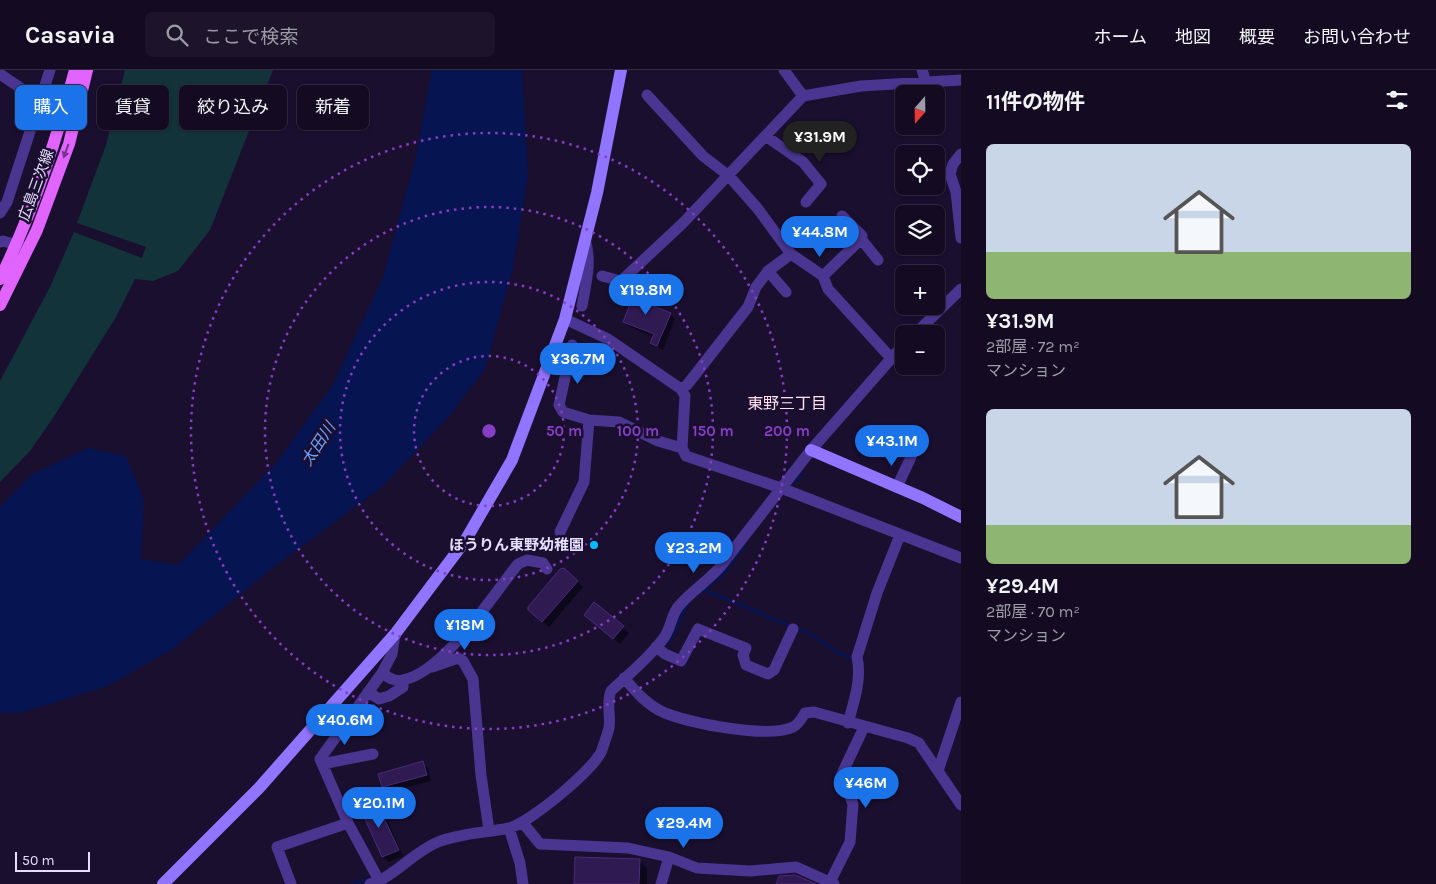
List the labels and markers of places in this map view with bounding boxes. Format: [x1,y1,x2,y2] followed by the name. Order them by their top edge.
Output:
[779,121,861,163] pin: ¥31.9M
[779,216,861,258] pin: ¥44.8M
[605,274,687,316] pin: ¥19.8M
[537,342,619,385] pin: ¥36.7M
[480,422,498,440] centre of rings
[851,424,933,467] pin: ¥43.1M
[653,532,735,574] pin: ¥23.2M
[449,536,584,554] place label: ほうりん東野幼稚園
[588,539,600,551] marker: ほうりん東野幼稚園
[435,608,495,651] pin: ¥18M
[304,704,386,746] pin: ¥40.6M
[836,766,896,809] pin: ¥46M
[338,786,420,829] pin: ¥20.1M
[643,806,725,849] pin: ¥29.4M

